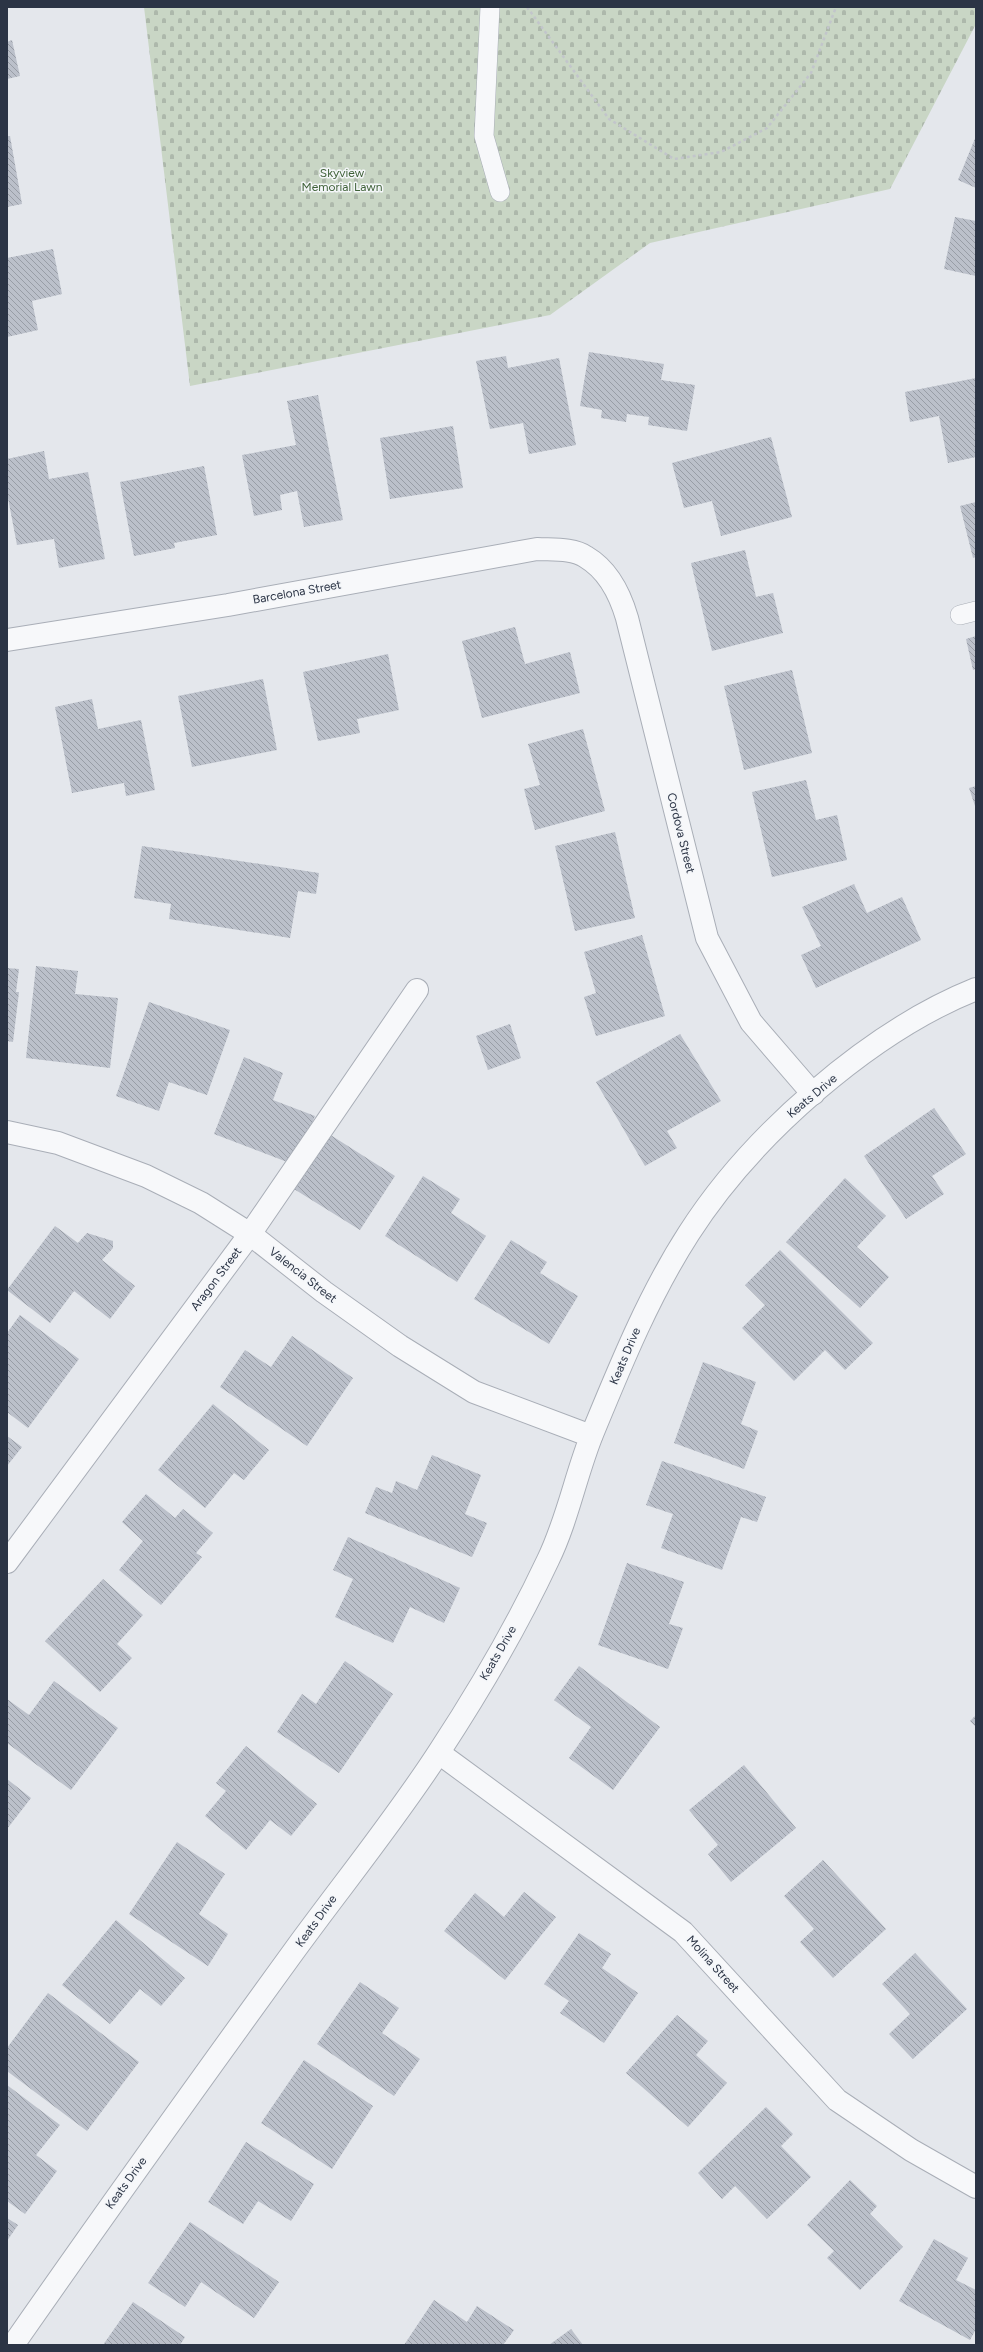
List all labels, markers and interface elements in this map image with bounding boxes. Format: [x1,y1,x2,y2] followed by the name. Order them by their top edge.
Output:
[302,166,383,194] park label: Skyview Memorial Lawn
[252,577,343,607] street label: Barcelona Street
[664,791,698,875] street label: Cordova Street
[784,1071,840,1121] street label: Keats Drive
[188,1244,245,1313] street label: Aragon Street
[266,1244,340,1306] street label: Valencia Street
[607,1325,643,1387] street label: Keats Drive
[477,1623,519,1683] street label: Keats Drive
[292,1892,340,1950] street label: Keats Drive
[684,1933,743,1996] street label: Molina Street
[102,2154,150,2212] street label: Keats Drive

